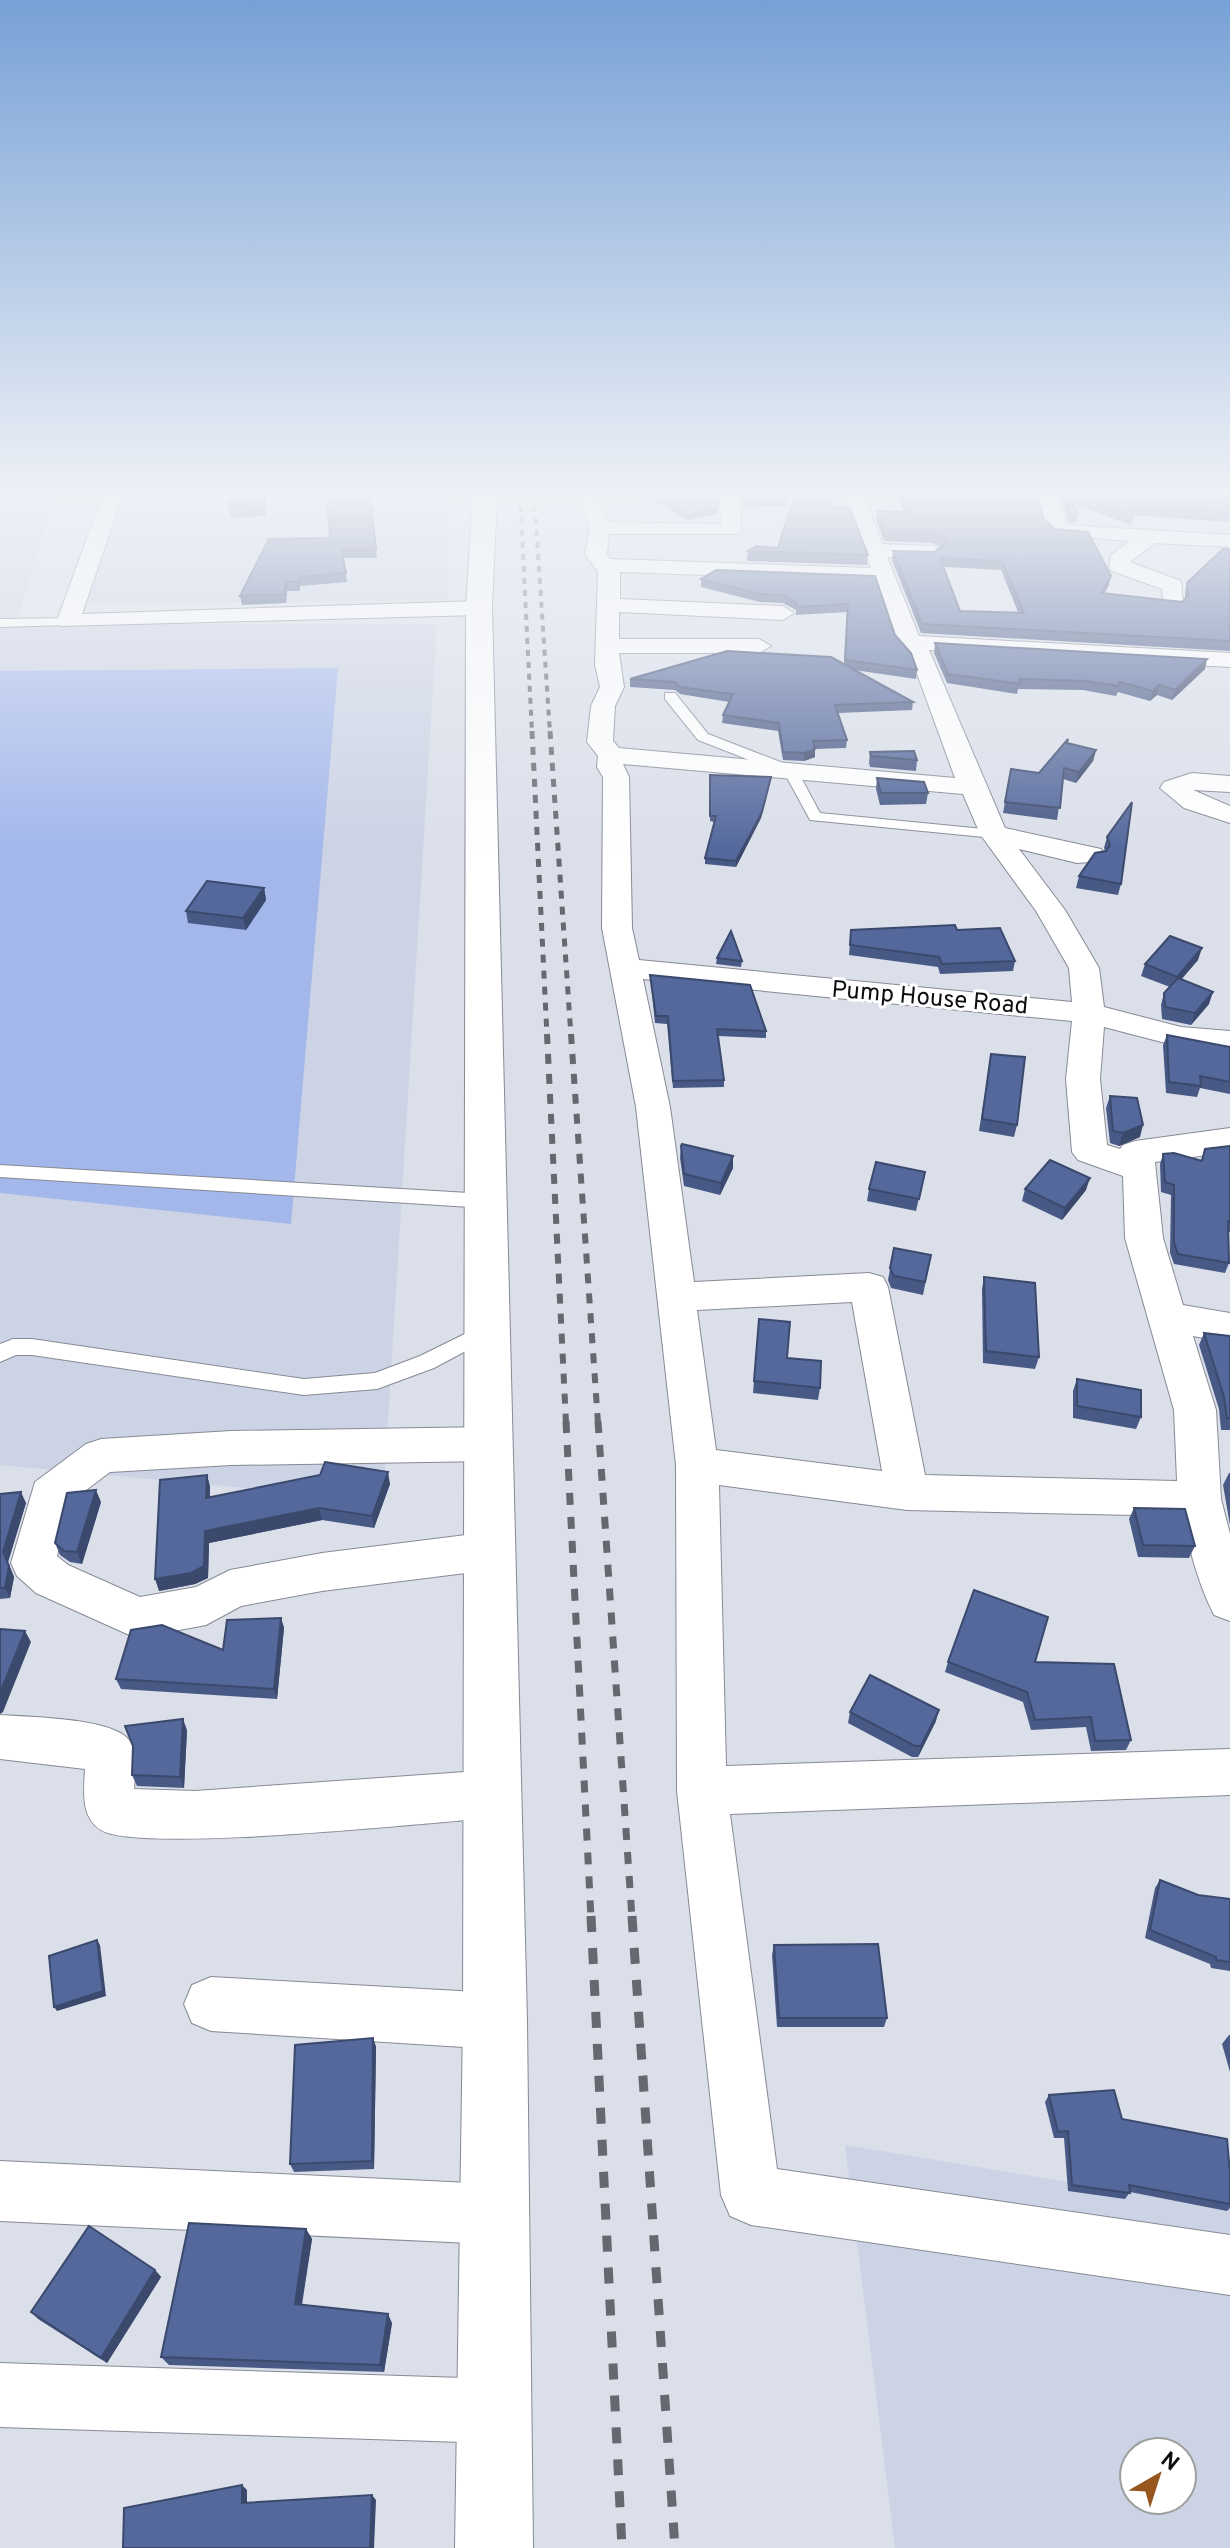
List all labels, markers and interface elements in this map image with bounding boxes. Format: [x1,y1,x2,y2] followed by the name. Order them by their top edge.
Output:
[830,975,1029,1023] street label: Pump House Road
[1118,2436,1198,2516] north arrow
[1154,2447,1184,2478] text: N

